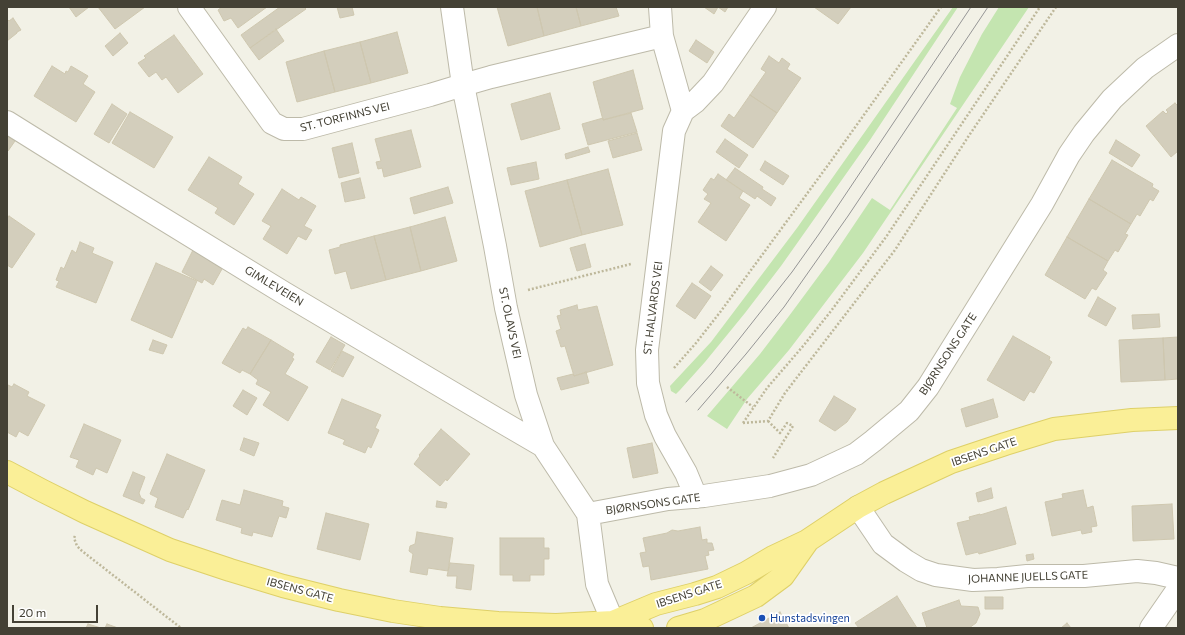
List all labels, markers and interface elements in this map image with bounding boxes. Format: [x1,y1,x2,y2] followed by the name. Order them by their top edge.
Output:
[299,99,391,135] street label: ST. TORFINNS VEI
[641,261,665,355] street label: ST. HALVARDS VEI
[242,263,306,309] street label: GIMLEVEIEN
[496,286,524,360] street label: ST. OLAVS VEI
[916,310,980,398] street label: BJØRNSONS GATE
[950,435,1018,469] street label: IBSENS GATE
[605,491,701,517] street label: BJØRNSONS GATE
[968,568,1088,586] street label: JOHANNE JUELLS GATE
[265,575,335,605] street label: IBSENS GATE
[654,577,724,611] street label: IBSENS GATE
[14,597,100,623] scale bar
[19,605,46,619] text: 20 m
[770,611,850,625] place label: Hunstadsvingen
[757,613,767,623] marker: Hunstadsvingen

